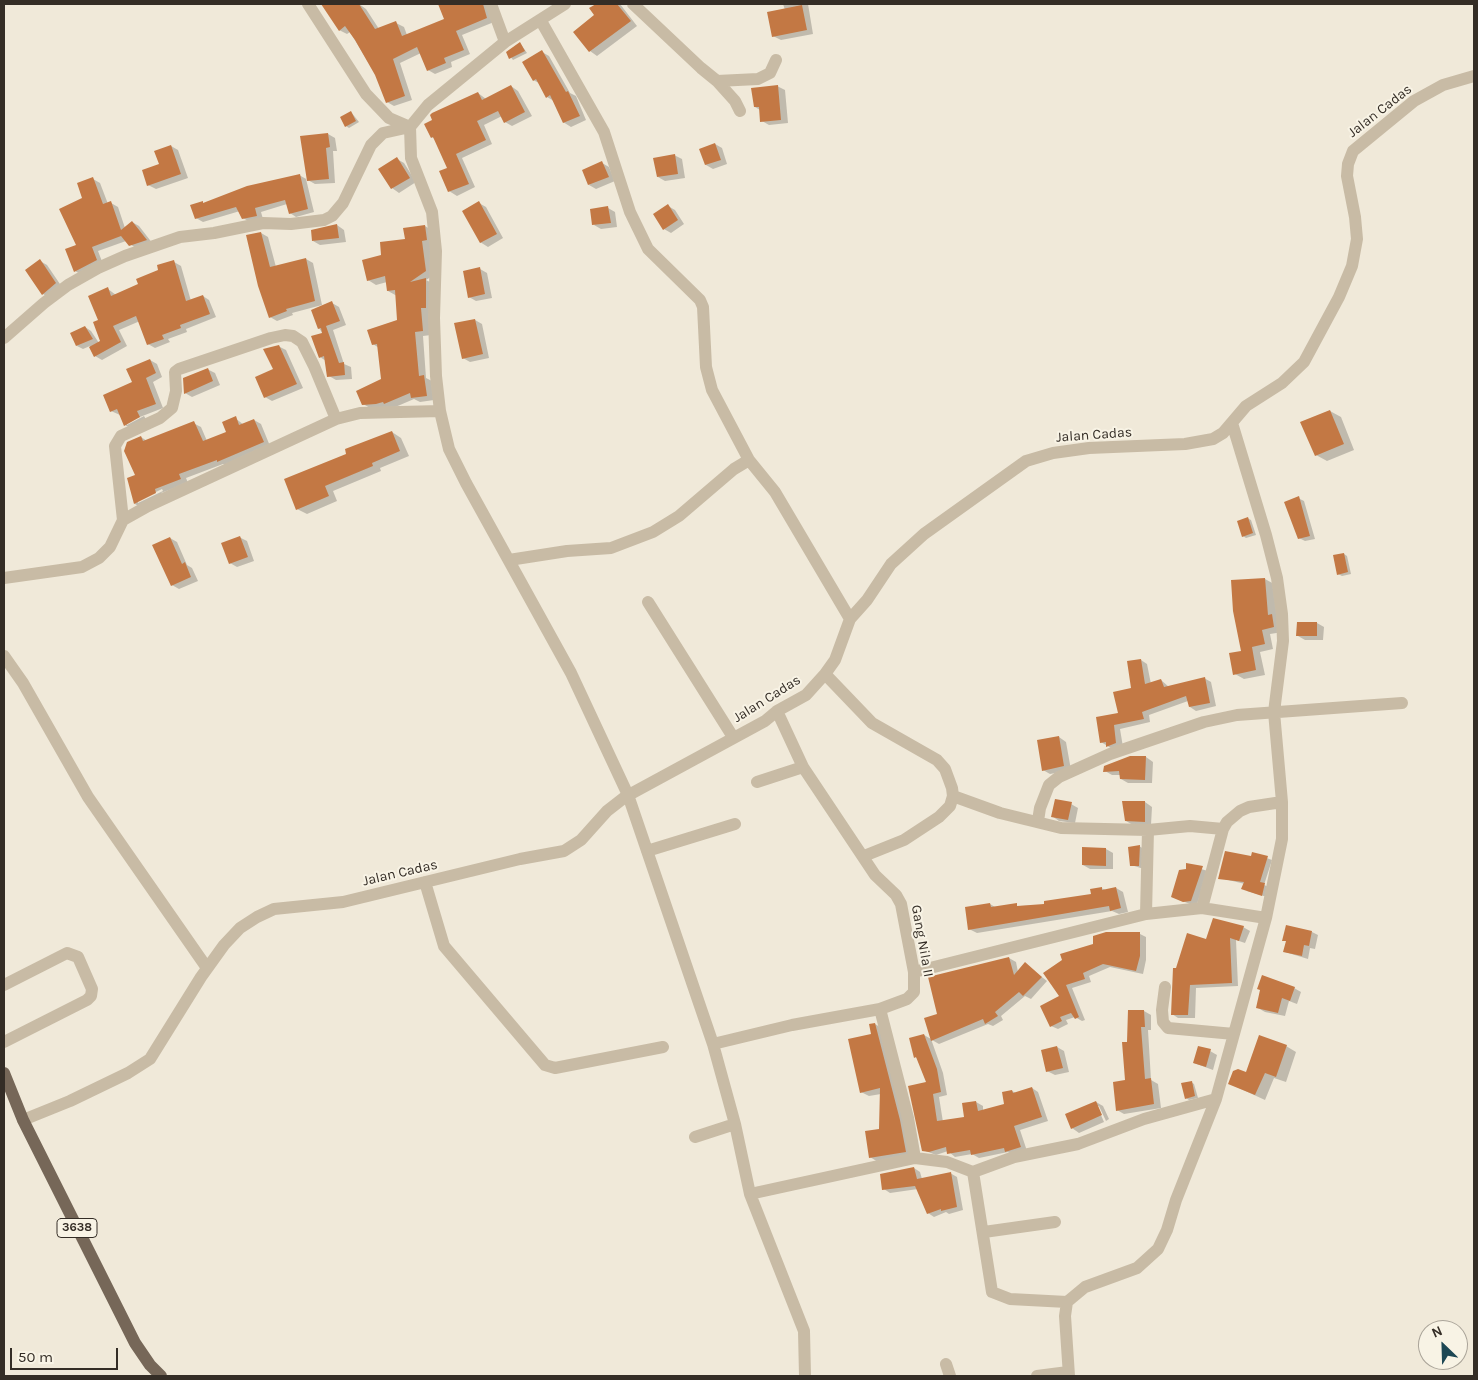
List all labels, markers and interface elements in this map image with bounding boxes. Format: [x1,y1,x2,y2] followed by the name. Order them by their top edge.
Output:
[1345,81,1415,141] street label: Jalan Cadas
[1055,424,1133,446] street label: Jalan Cadas
[730,672,804,726] street label: Jalan Cadas
[361,856,439,890] street label: Jalan Cadas
[907,904,937,978] street label: Gang Nila II
[57,1218,97,1238] road number: 3638
[1418,1320,1468,1370] north arrow
[1429,1322,1445,1342] text: N
[12,1338,120,1370] scale bar
[18,1348,53,1366] text: 50 m

